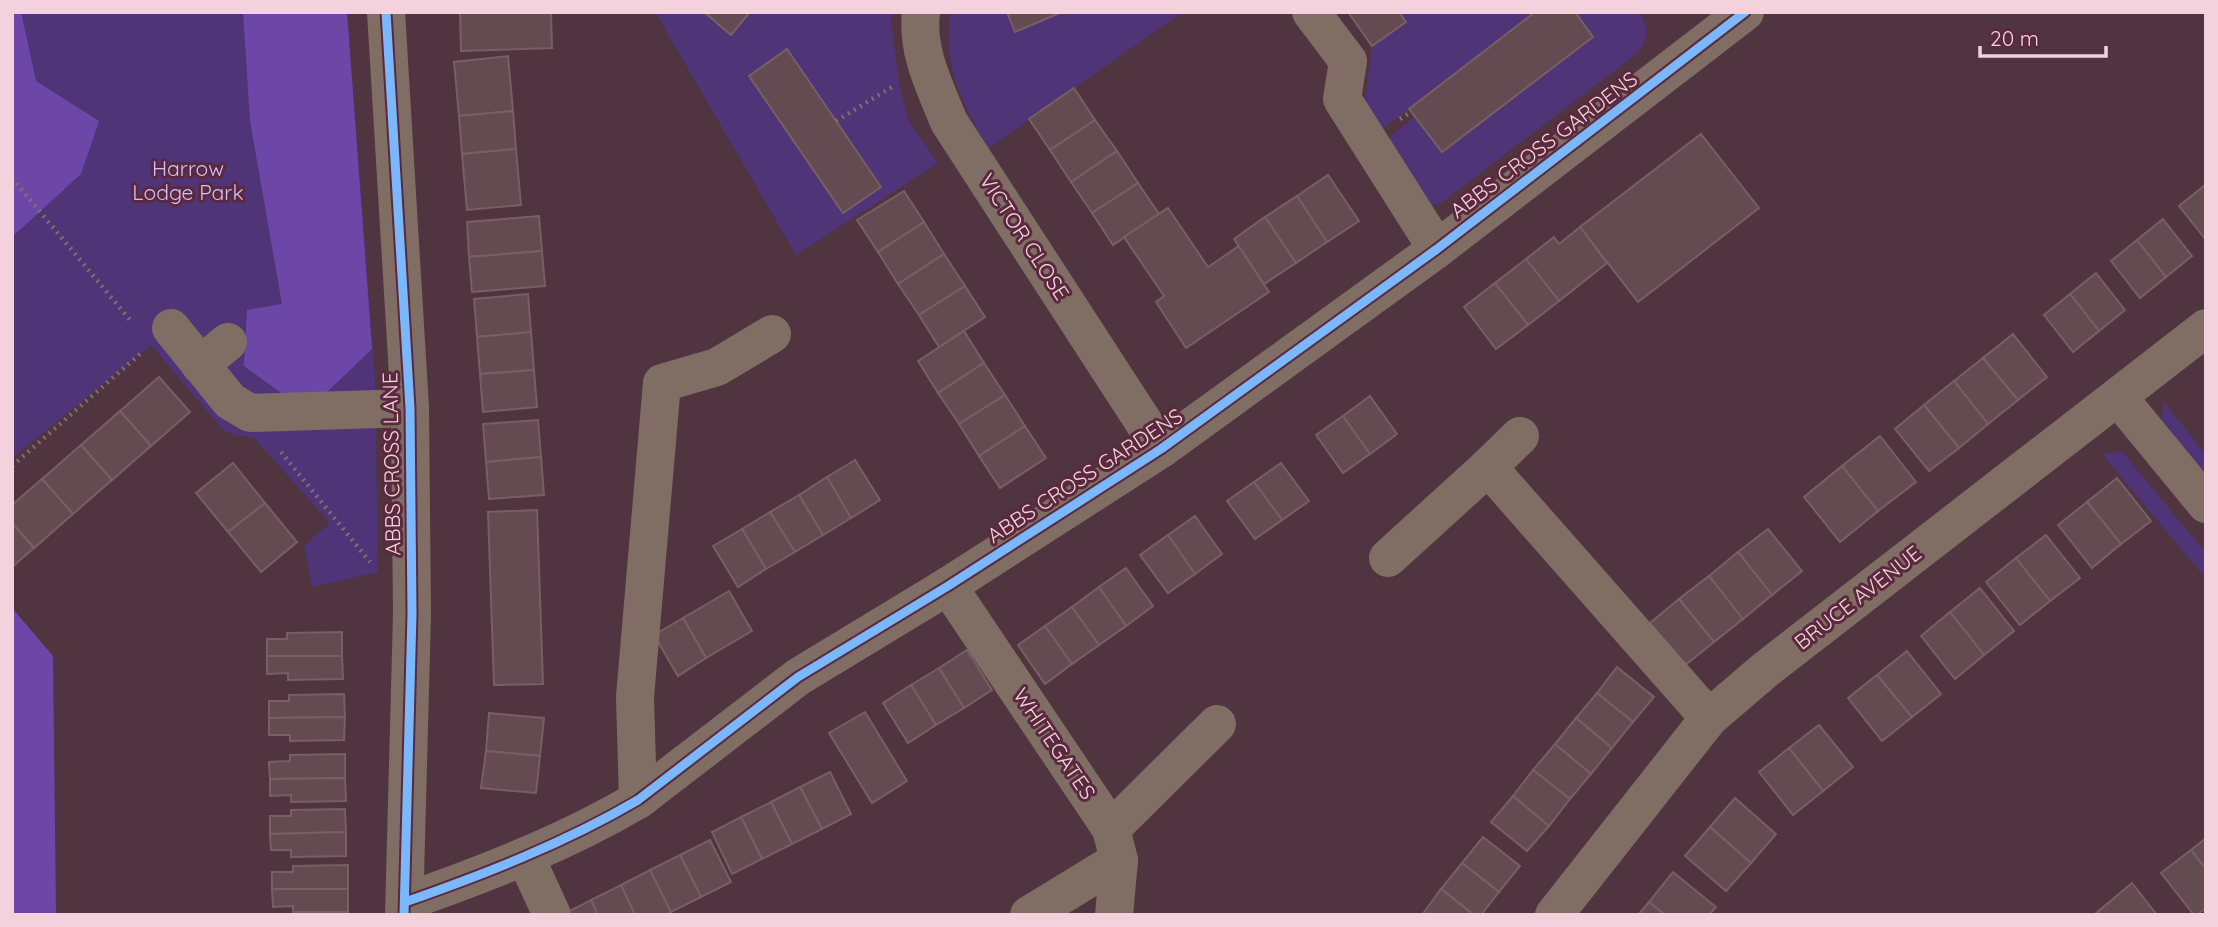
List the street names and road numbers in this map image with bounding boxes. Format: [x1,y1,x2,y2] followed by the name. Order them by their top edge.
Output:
[1445,65,1642,223] street label: ABBS CROSS GARDENS
[974,168,1075,305] street label: VICTOR CLOSE
[376,372,406,556] street label: ABBS CROSS LANE
[982,402,1187,548] street label: ABBS CROSS GARDENS
[1789,540,1926,655] street label: BRUCE AVENUE
[1008,683,1102,804] street label: WHITEGATES

